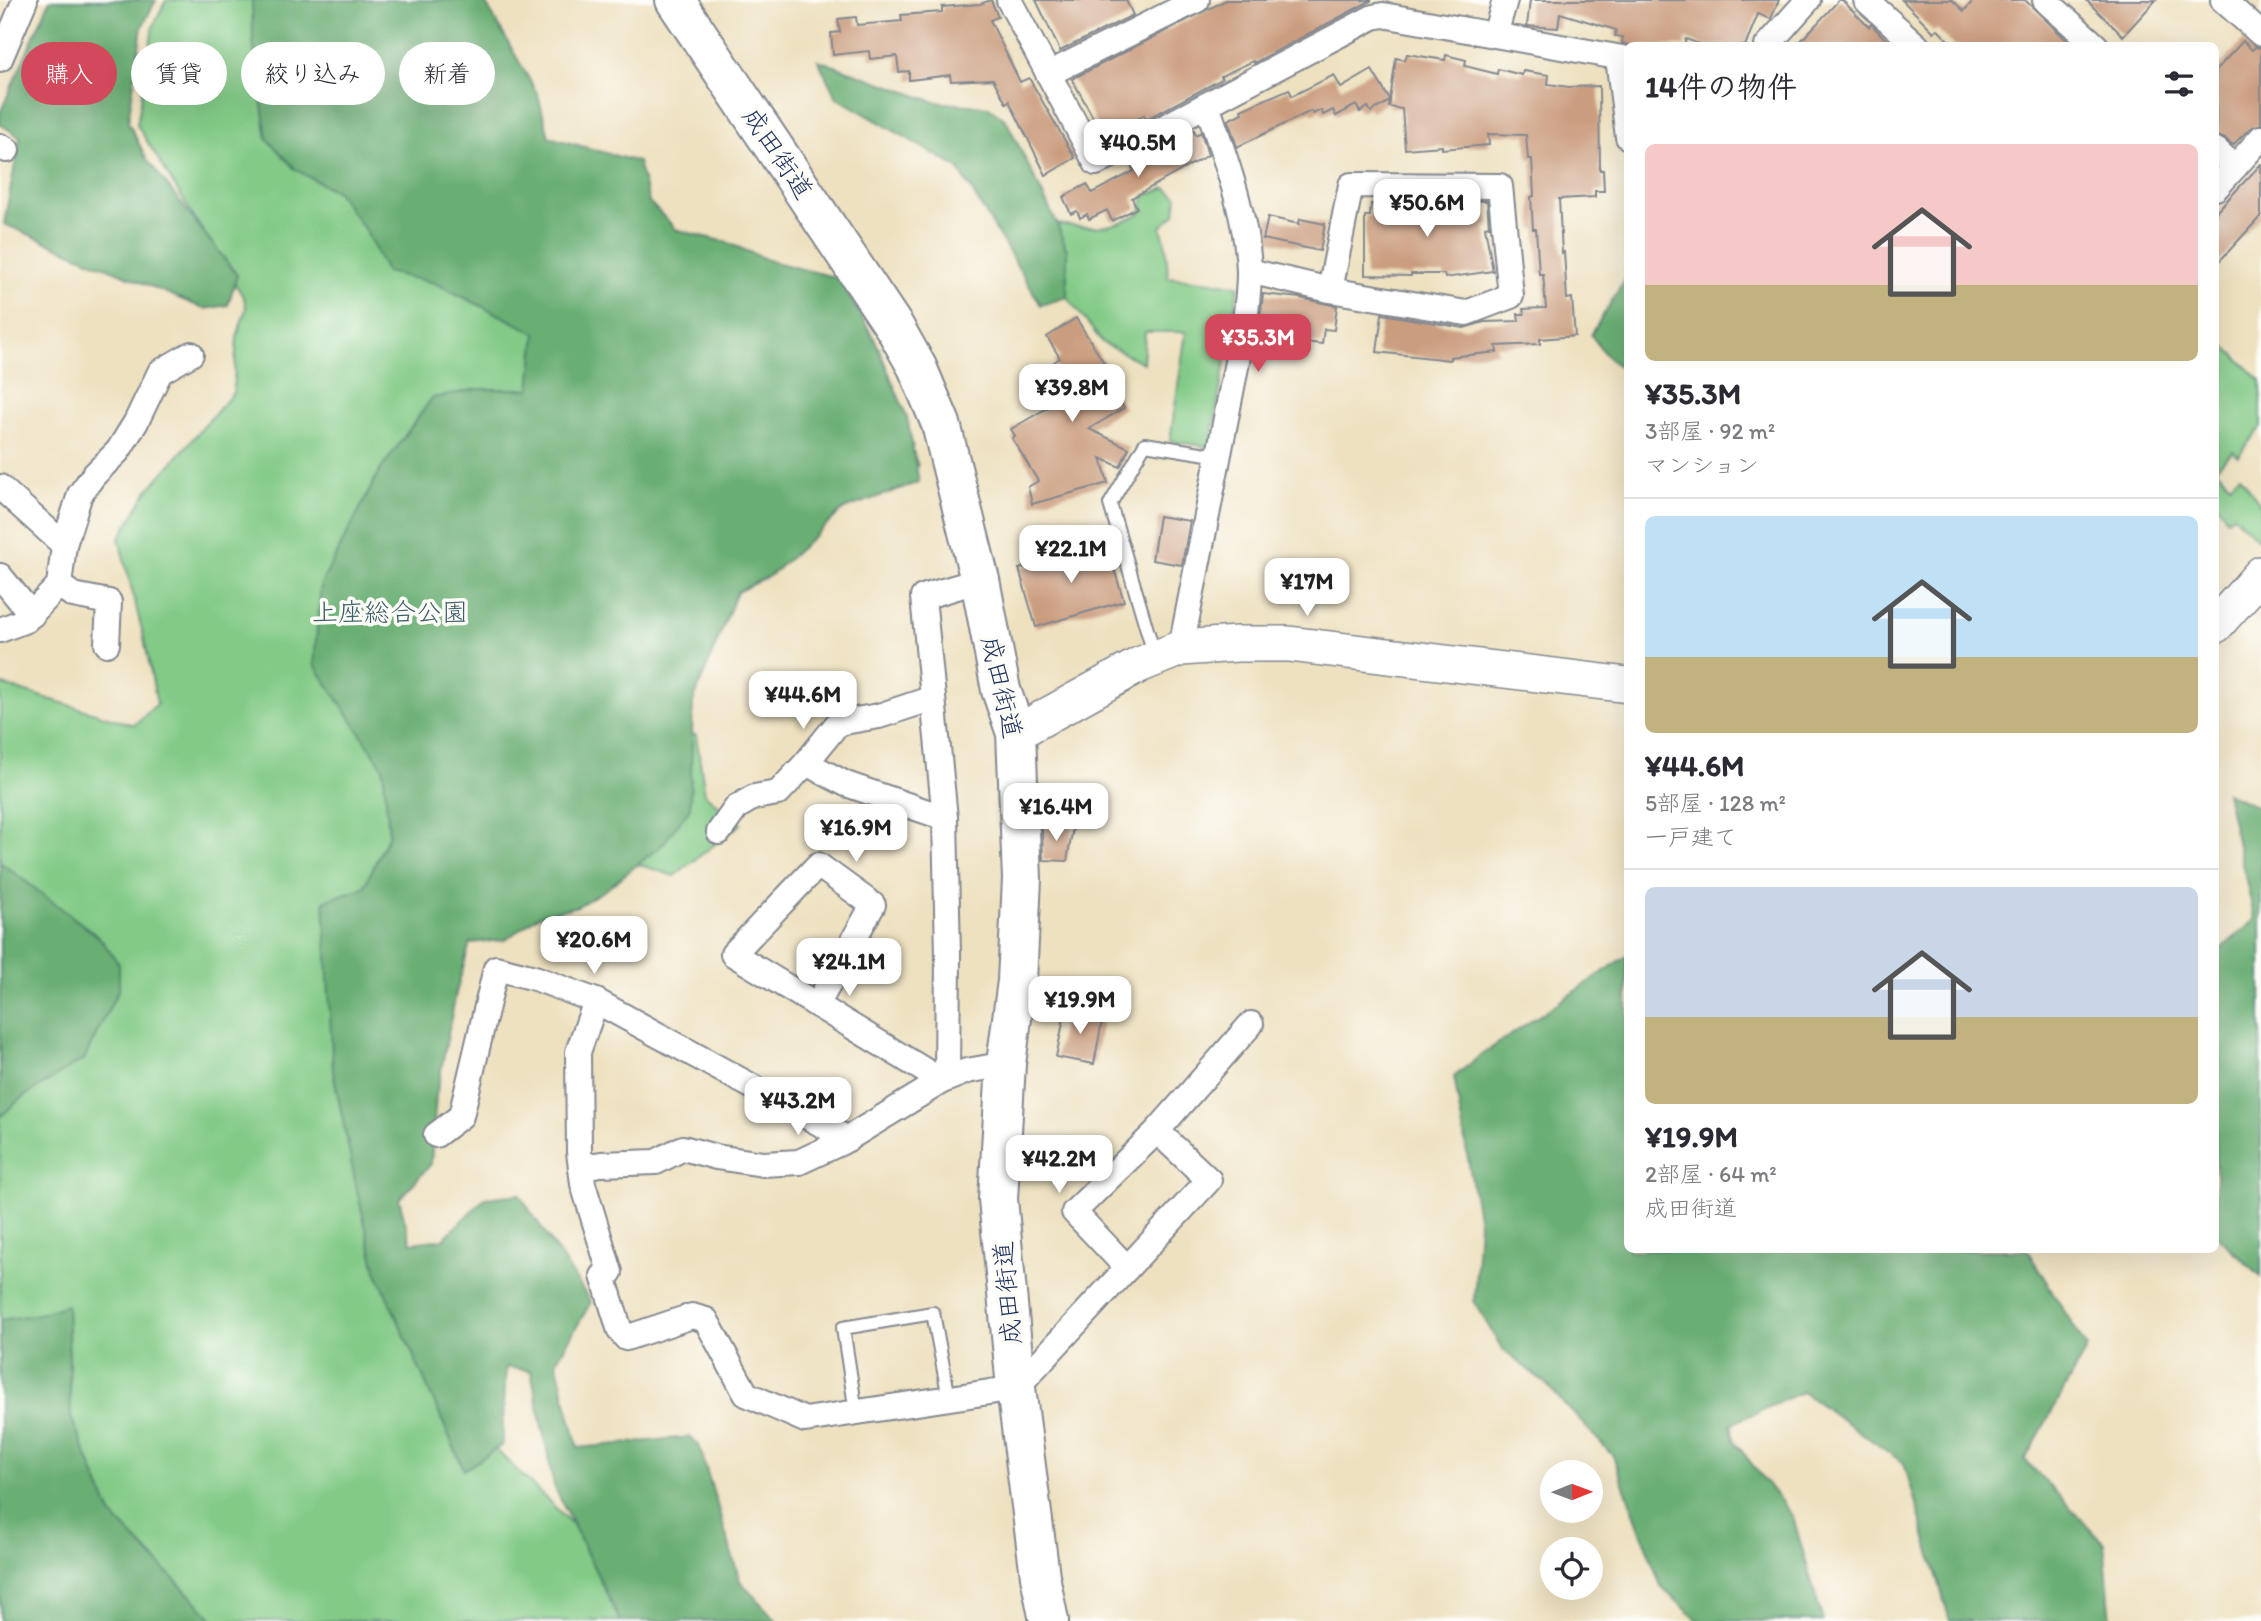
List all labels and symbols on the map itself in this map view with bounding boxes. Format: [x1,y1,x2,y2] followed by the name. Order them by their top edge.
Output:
[736,101,820,205] street label: 成田街道
[1081,120,1195,179] pin: ¥40.5M
[1370,180,1484,239] pin: ¥50.6M
[1201,314,1315,374] pin: ¥35.3M
[1015,364,1129,424] pin: ¥39.8M
[1014,526,1128,585] pin: ¥22.1M
[1266,558,1348,618] pin: ¥17M
[312,596,468,628] park label: 上座総合公園
[975,633,1029,741] street label: 成田街道
[746,672,860,731] pin: ¥44.6M
[999,784,1113,843] pin: ¥16.4M
[799,804,913,864] pin: ¥16.9M
[537,916,651,976] pin: ¥20.6M
[792,939,906,998] pin: ¥24.1M
[1023,976,1137,1036] pin: ¥19.9M
[741,1078,855,1137] pin: ¥43.2M
[1002,1136,1116,1195] pin: ¥42.2M
[987,1240,1027,1346] street label: 成田街道
[1540,1460,1603,1522] north arrow

